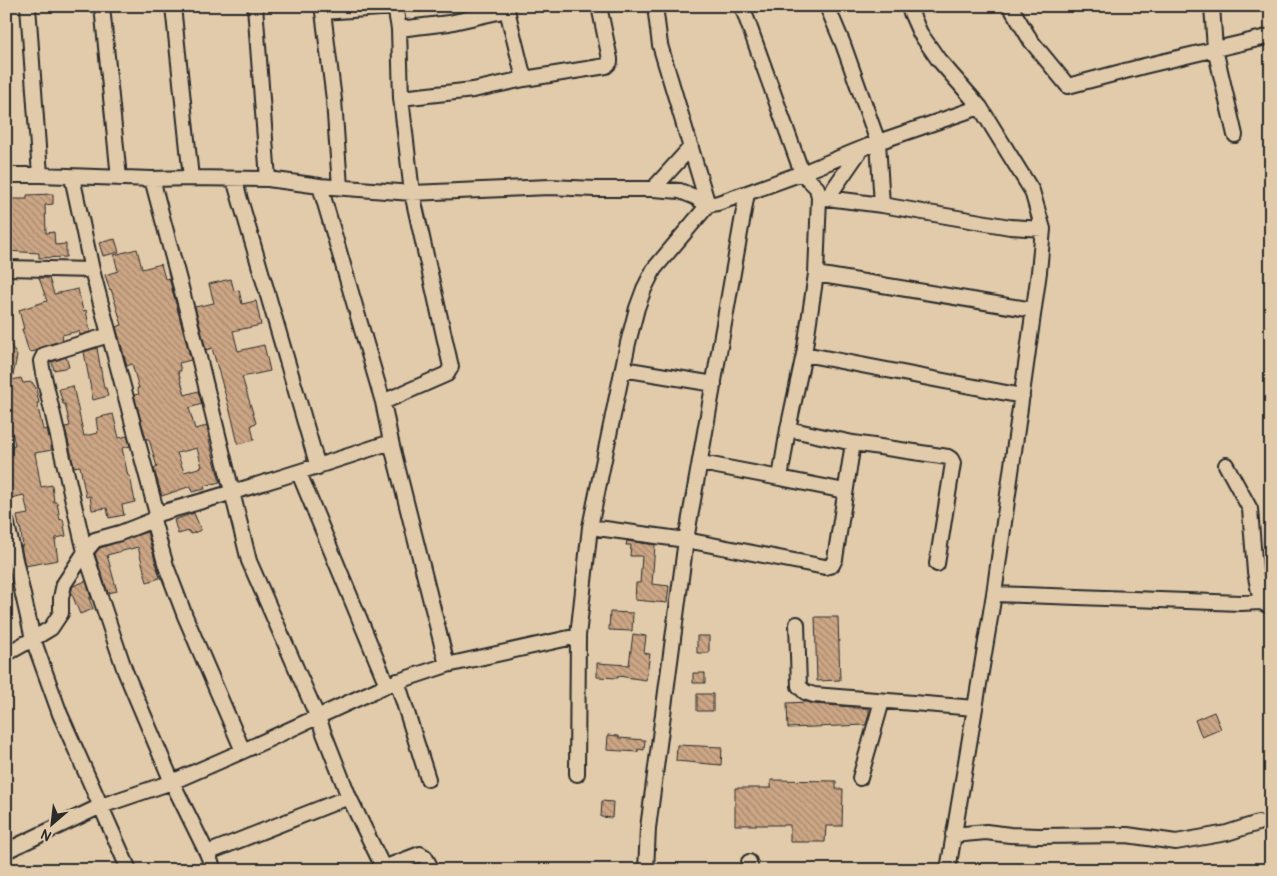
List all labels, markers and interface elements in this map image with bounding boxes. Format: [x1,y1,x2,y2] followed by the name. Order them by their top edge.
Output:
[28,798,78,848] north arrow
[38,825,54,845] text: N

